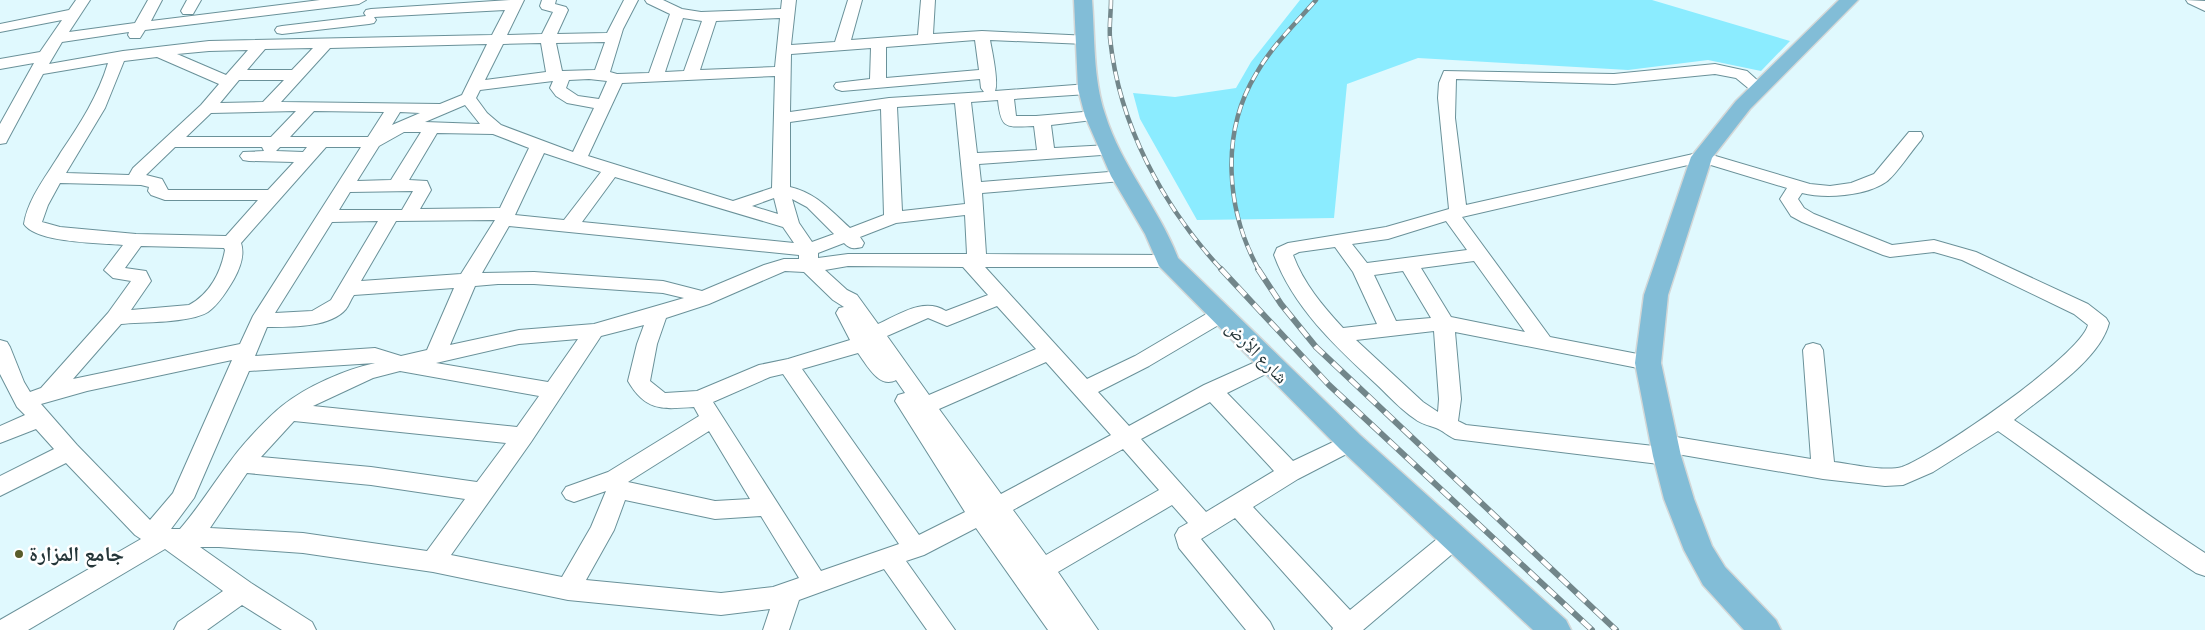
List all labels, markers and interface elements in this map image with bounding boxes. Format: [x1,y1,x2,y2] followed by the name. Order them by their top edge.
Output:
[1221,317,1292,388] street label: شارع الأرض
[29,542,124,568] place label: جامع المزارة
[13,548,25,560] marker: جامع المزارة

